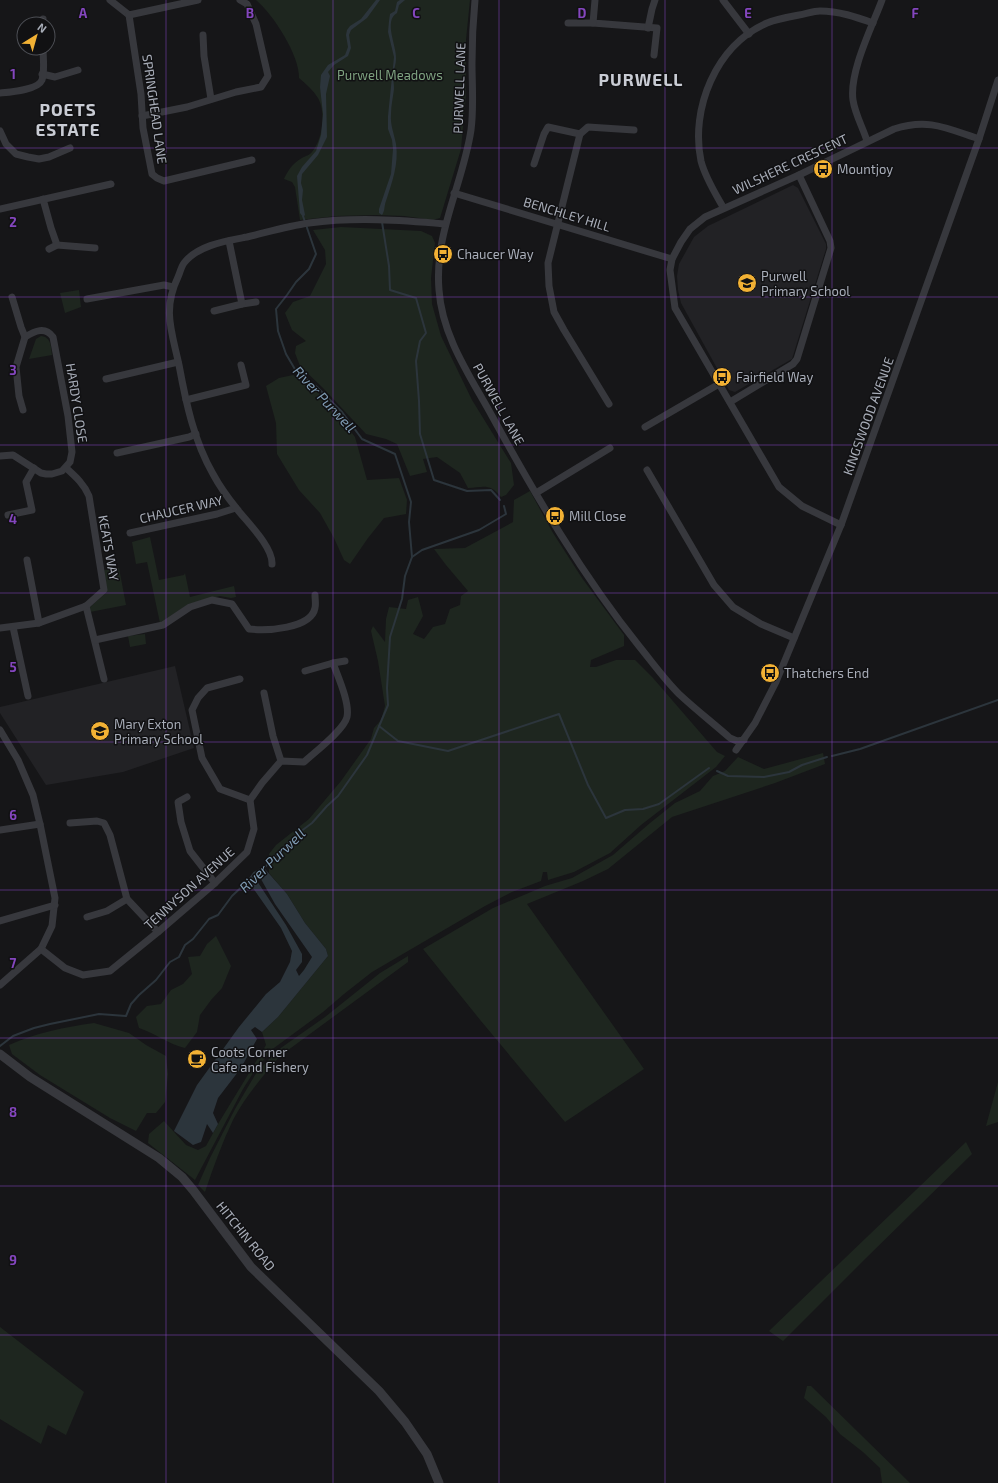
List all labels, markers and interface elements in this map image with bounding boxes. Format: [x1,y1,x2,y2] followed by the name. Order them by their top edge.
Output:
[79,5,88,21] text: A
[246,5,254,21] text: B
[412,5,420,21] text: C
[578,5,587,21] text: D
[744,5,752,21] text: E
[911,5,919,21] text: F
[16,16,56,56] north arrow
[35,20,49,35] text: N
[449,42,469,134] street label: PURWELL LANE
[139,53,171,165] street label: SPRINGHEAD LANE
[10,66,16,82] text: 1
[337,67,443,83] park label: Purwell Meadows
[599,69,683,89] district label: PURWELL
[35,99,101,139] district label: POETS ESTATE
[730,130,851,198] street label: WILSHERE CRESCENT
[812,158,834,180] bus stop icon: Mountjoy
[837,161,893,177] place label: Mountjoy
[522,193,613,235] street label: BENCHLEY HILL
[9,214,17,230] text: 2
[432,243,454,265] bus stop icon: Chaucer Way
[457,246,534,262] place label: Chaucer Way
[761,268,850,299] place label: Purwell Primary School
[736,272,758,294] school or university icon: Purwell Primary School
[839,355,897,477] street label: KINGSWOOD AVENUE
[470,360,528,448] street label: PURWELL LANE
[9,362,17,378] text: 3
[63,362,91,444] street label: HARDY CLOSE
[290,362,360,436] water label: River Purwell
[711,366,733,388] bus stop icon: Fairfield Way
[736,369,813,385] place label: Fairfield Way
[138,492,225,526] street label: CHAUCER WAY
[544,505,566,527] bus stop icon: Mill Close
[569,508,626,524] place label: Mill Close
[9,511,17,527] text: 4
[95,514,123,583] street label: KEATS WAY
[9,659,17,675] text: 5
[759,662,781,684] bus stop icon: Thatchers End
[784,665,869,681] place label: Thatchers End
[114,716,203,747] place label: Mary Exton Primary School
[89,720,111,742] school or university icon: Mary Exton Primary School
[9,807,17,823] text: 6
[236,824,308,896] water label: River Purwell
[140,843,238,933] street label: TENNYSON AVENUE
[10,955,17,971] text: 7
[211,1044,309,1075] place label: Coots Corner Cafe and Fishery
[186,1048,208,1070] cafe icon: Coots Corner Cafe and Fishery
[9,1104,17,1120] text: 8
[213,1198,279,1274] street label: HITCHIN ROAD
[9,1252,17,1268] text: 9

